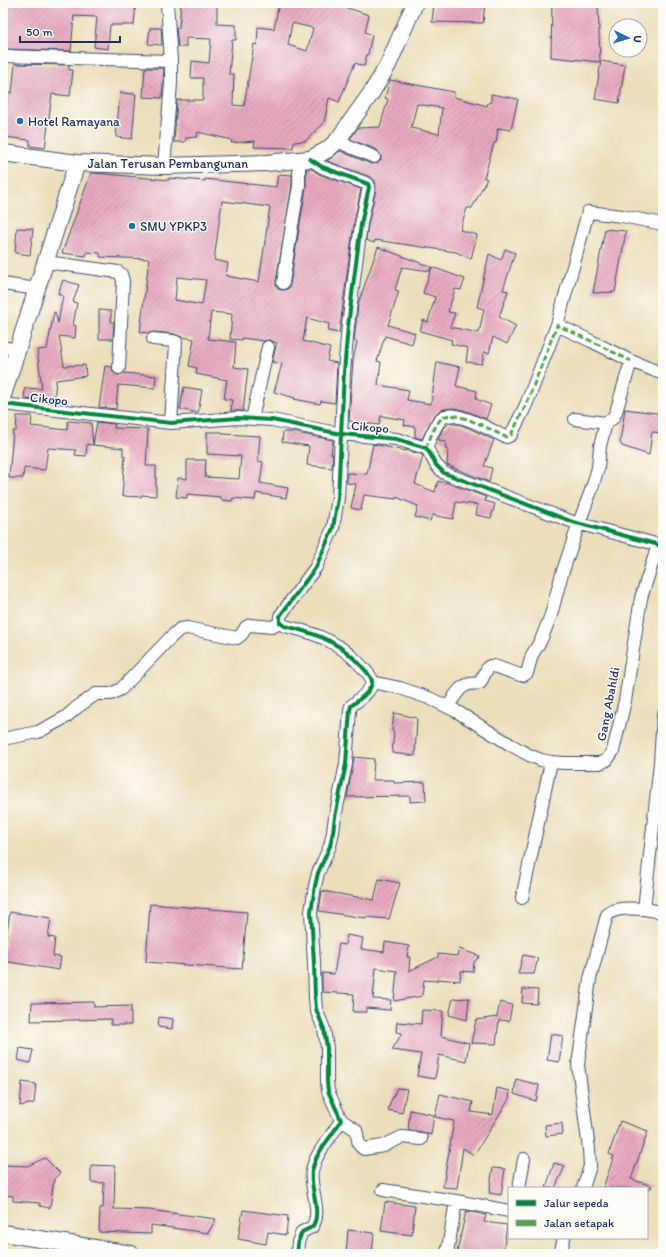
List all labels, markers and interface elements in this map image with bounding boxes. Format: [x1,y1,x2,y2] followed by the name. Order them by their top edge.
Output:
[20,18,120,44] scale bar
[608,18,648,58] north arrow
[26,25,52,39] text: 50 m
[631,35,644,43] text: U
[28,114,120,129] place label: Hotel Ramayana
[15,116,25,126] marker: Hotel Ramayana
[88,156,248,171] street label: Jalan Terusan Pembangunan
[140,219,207,234] place label: SMU YPKP3
[127,221,137,231] marker: SMU YPKP3
[29,390,69,408] street label: Cikopo
[350,418,390,436] street label: Cikopo
[593,666,623,742] street label: Gang Abahldi
[508,1187,648,1239] legend
[544,1196,609,1210] text: Jalur sepeda
[544,1216,615,1230] text: Jalan setapak

